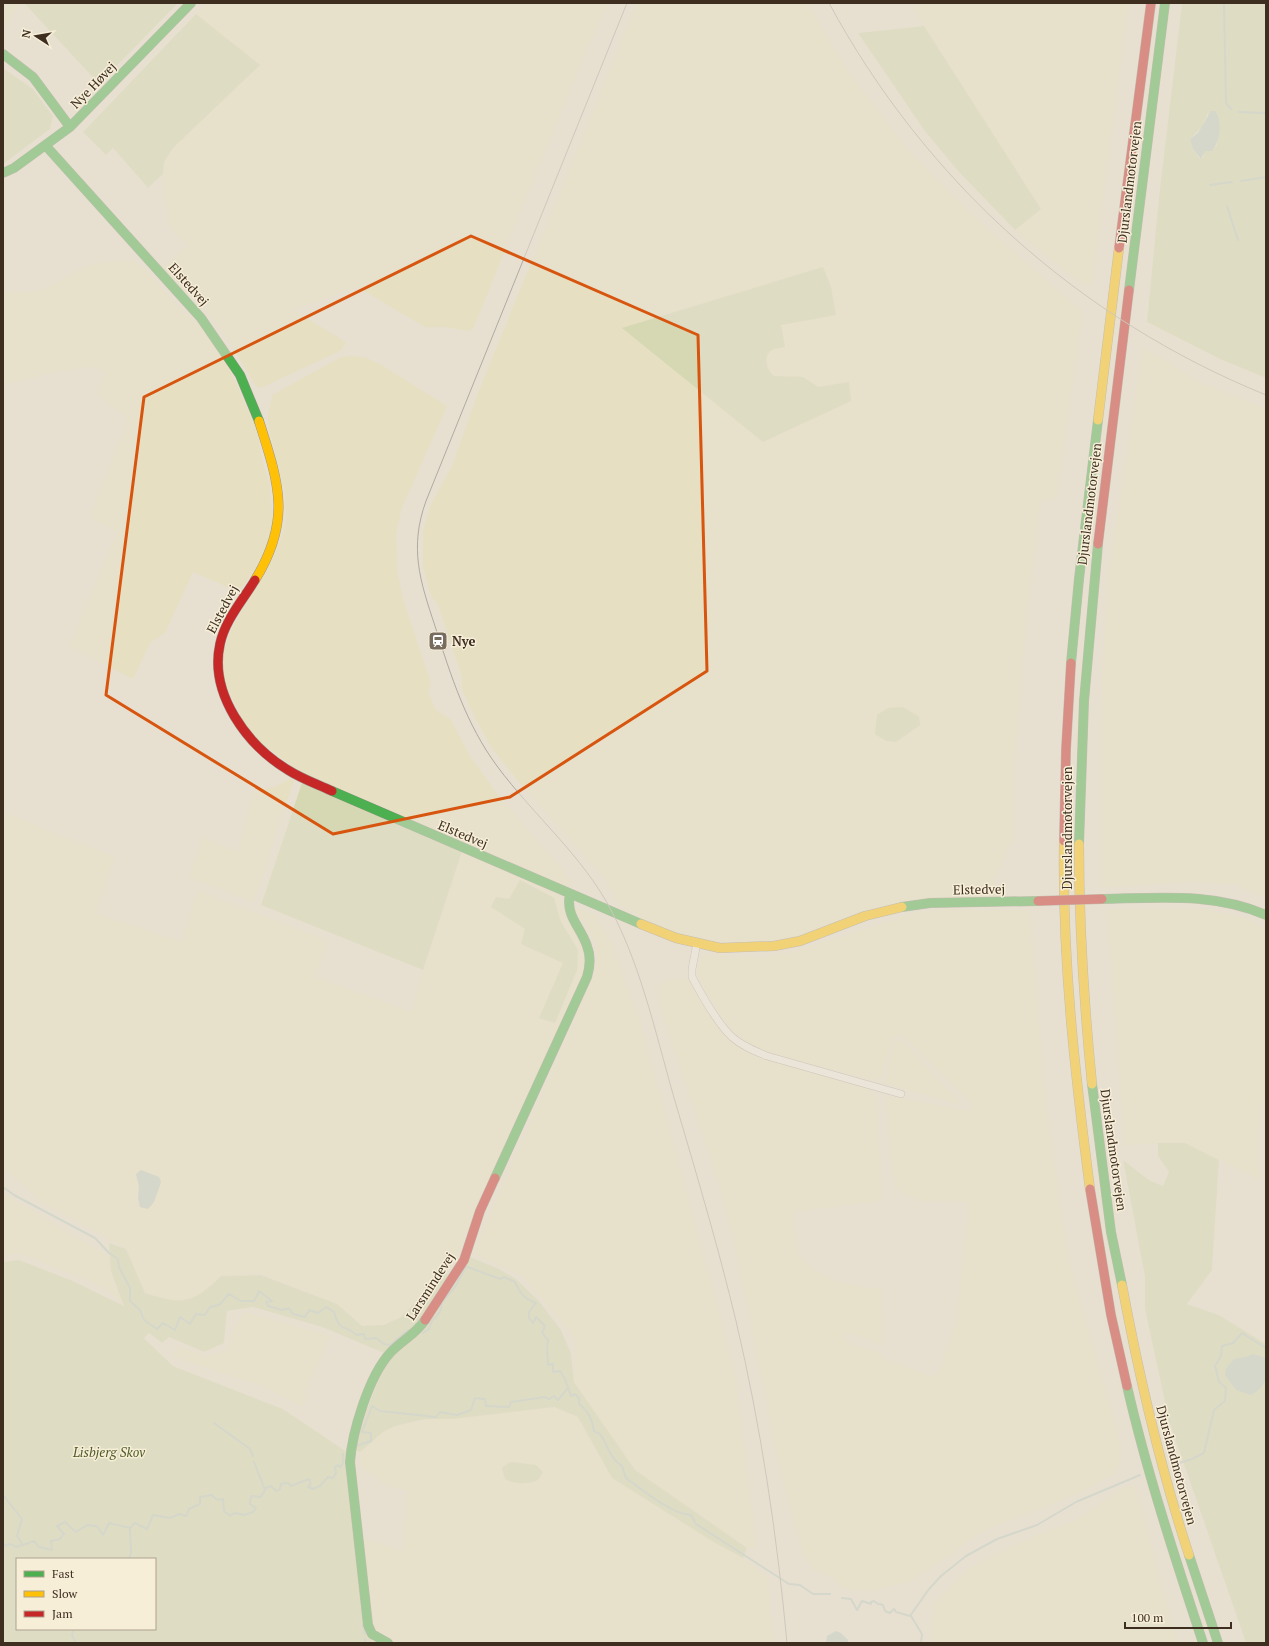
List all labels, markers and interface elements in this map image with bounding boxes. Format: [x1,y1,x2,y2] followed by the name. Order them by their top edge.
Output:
[16,16,56,56] north arrow
[19,28,34,39] text: N
[66,58,120,112] street label: Nye Høvej
[1113,120,1145,244] street label: Djurslandmotorvejen
[165,259,213,309] street label: Elstedvej
[1073,442,1105,566] street label: Djurslandmotorvejen
[202,582,242,636] street label: Elstedvej
[427,630,449,652] station icon: Nye
[452,632,476,650] place label: Nye
[1058,766,1076,889] street label: Djurslandmotorvejen
[435,815,491,853] street label: Elstedvej
[953,880,1005,898] street label: Elstedvej
[1097,1088,1131,1212] street label: Djurslandmotorvejen
[401,1249,459,1323] street label: Larsmindevej
[1152,1403,1202,1527] street label: Djurslandmotorvejen
[72,1443,145,1461] park label: Lisbjerg Skov
[16,1558,156,1630] legend
[52,1566,75,1581] text: Fast
[52,1586,78,1601] text: Slow
[1125,1604,1231,1630] scale bar
[52,1606,73,1621] text: Jam
[1131,1610,1164,1625] text: 100 m

